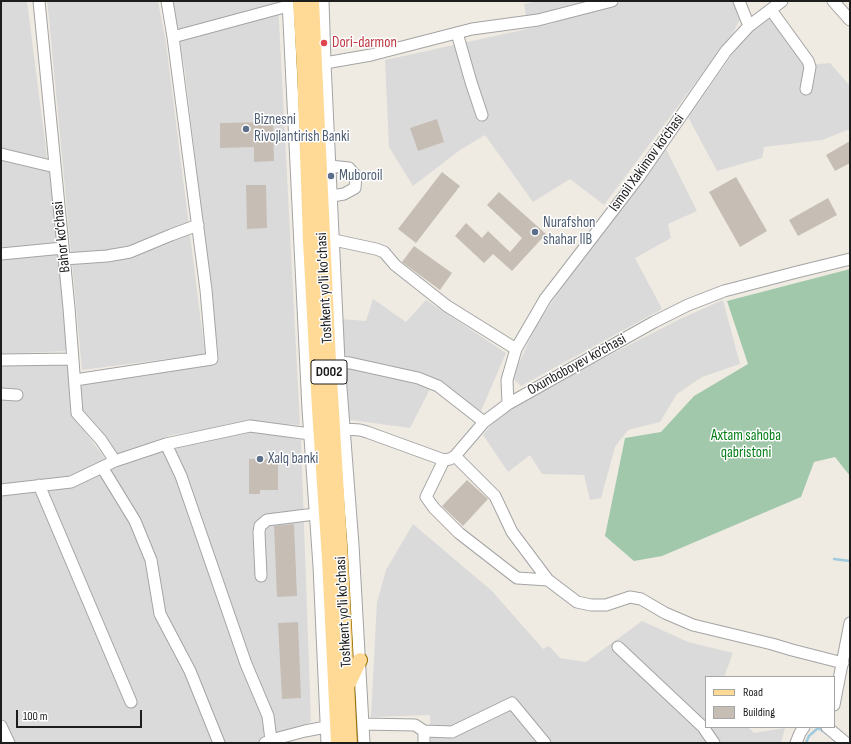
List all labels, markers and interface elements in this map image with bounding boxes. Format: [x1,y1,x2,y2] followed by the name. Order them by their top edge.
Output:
[332,34,397,52] place label: Dori-darmon
[319,38,329,48] marker: Dori-darmon
[254,111,349,146] place label: Biznesni Rivojlantirish Banki
[606,111,688,215] street label: Ismoil Xakimov ko‘chasi
[241,124,251,134] marker: Biznesni Rivojlantirish Banki
[339,167,382,185] place label: Muboroil
[326,171,336,181] marker: Muboroil
[49,201,75,273] street label: Bahor ko‘chasi
[543,214,596,249] place label: Nurafshon shahar IIB
[530,227,540,237] marker: Nurafshon shahar IIB
[313,232,337,344] street label: Toshkent yo'li ko'chasi
[525,330,629,400] street label: Oxunboboyev ko‘chasi
[311,360,347,384] road number: D002
[711,427,781,462] park label: Axtam sahoba qabristoni
[268,450,318,468] place label: Xalq banki
[255,454,265,464] marker: Xalq banki
[332,556,356,668] street label: Toshkent yo'li ko'chasi
[705,676,835,728] legend
[743,685,763,700] text: Road
[18,702,144,728] scale bar
[743,705,775,720] text: Building
[23,709,48,724] text: 100 m

